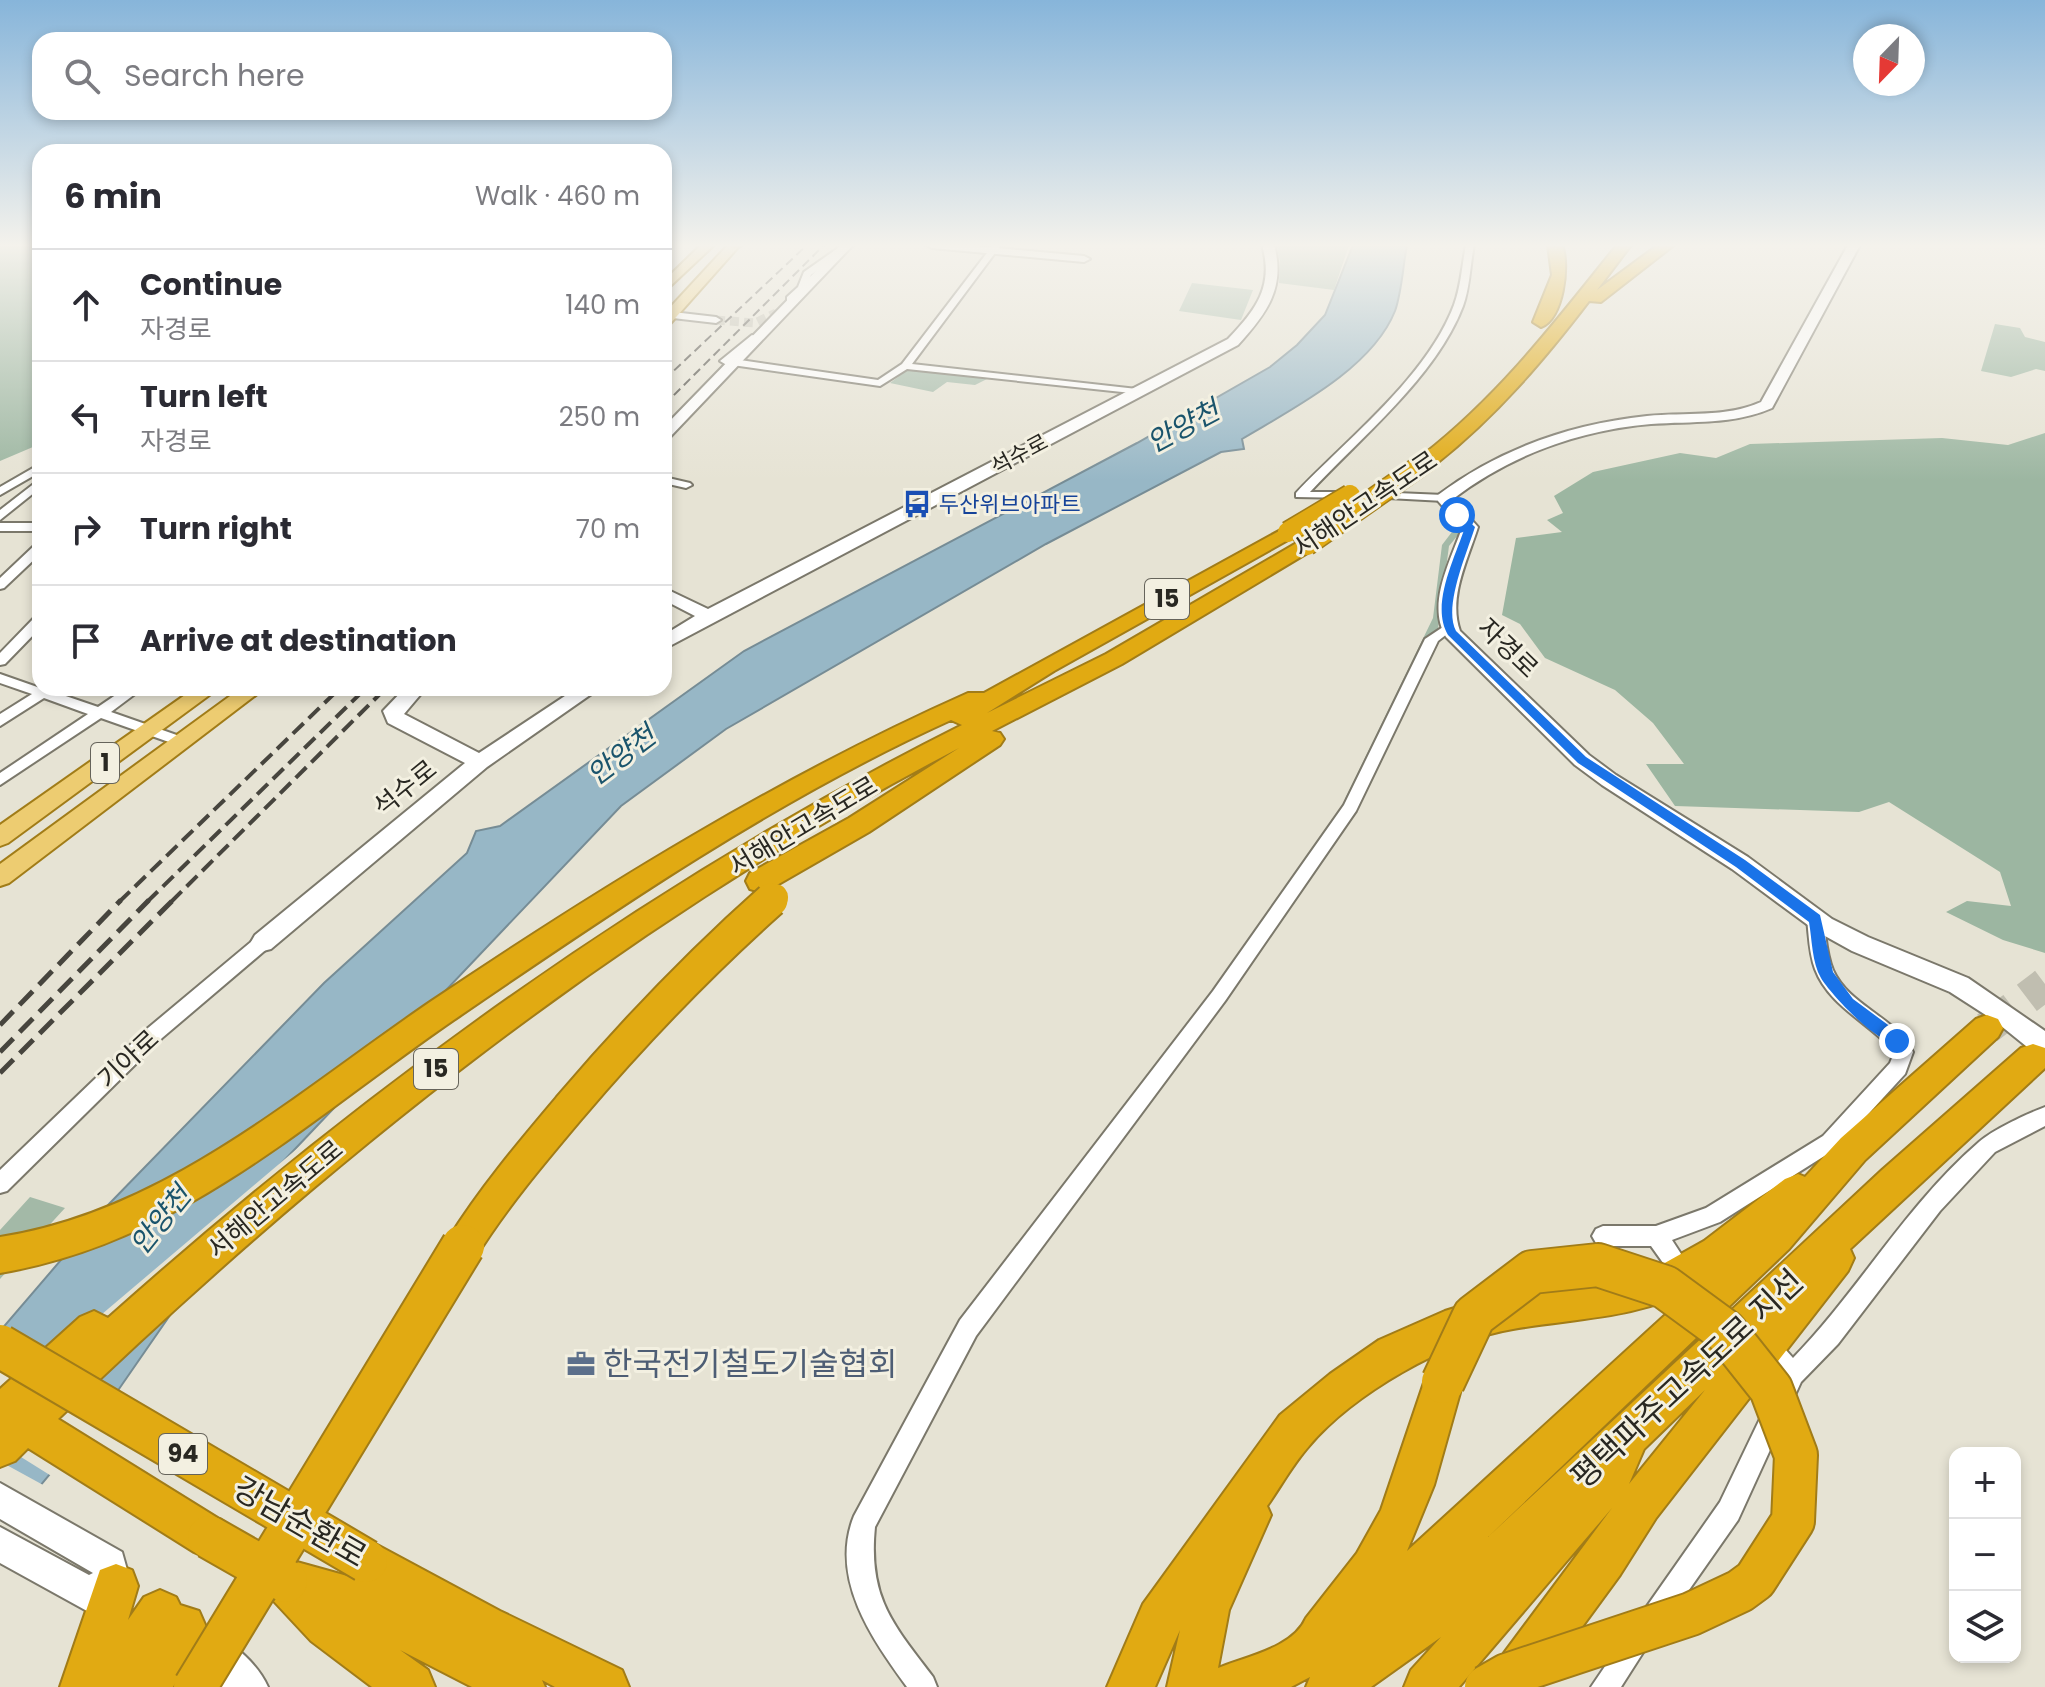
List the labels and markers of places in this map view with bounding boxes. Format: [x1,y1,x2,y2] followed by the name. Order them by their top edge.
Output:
[902,489,932,519] bus stop icon: 두산위브아파트
[939,489,1081,520] place label: 두산위브아파트
[603,1341,897,1386] place label: 한국전기철도기술협회
[566,1349,596,1379] office icon: 한국전기철도기술협회

